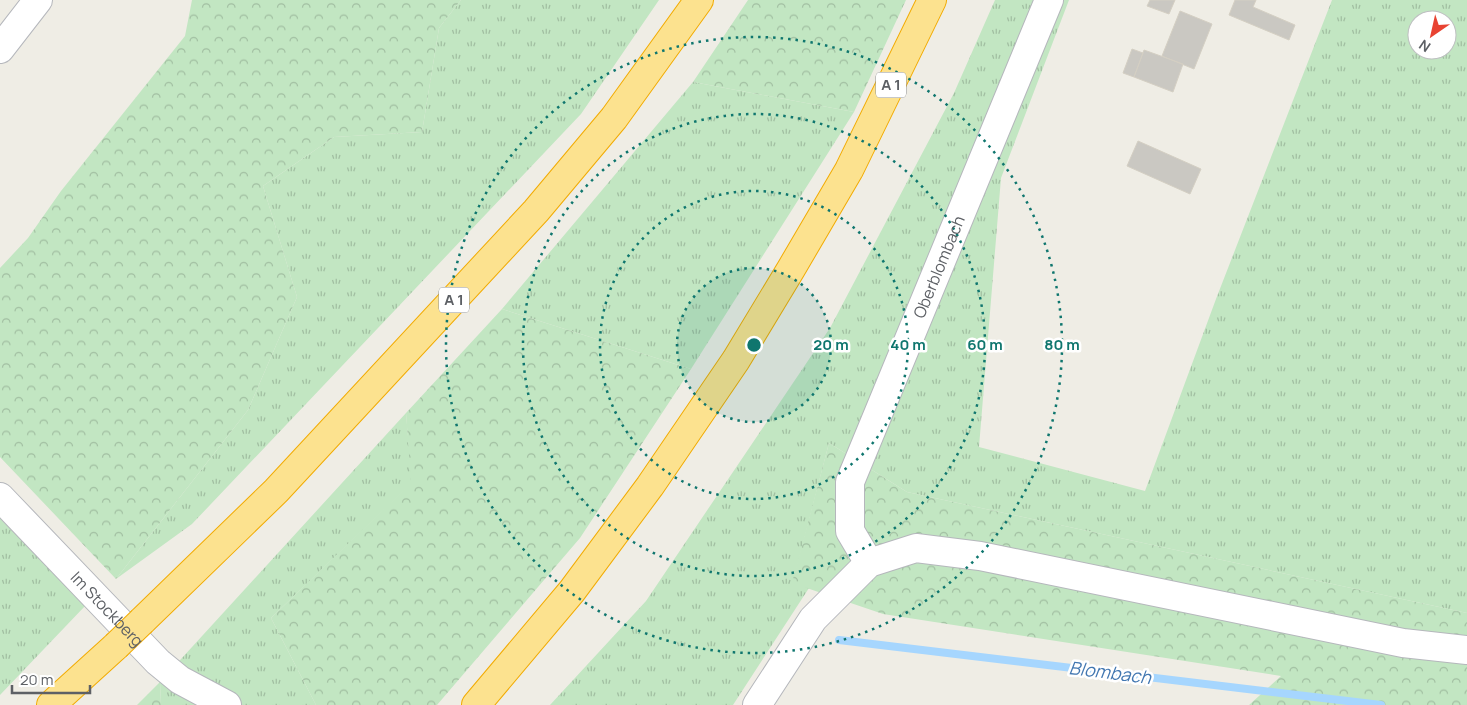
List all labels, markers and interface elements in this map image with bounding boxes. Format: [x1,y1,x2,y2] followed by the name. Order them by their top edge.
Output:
[1407,10,1457,60] north arrow
[1415,36,1434,57] text: N
[876,72,906,98] road number: A 1
[908,212,970,322] street label: Oberblombach
[439,288,469,312] road number: A 1
[813,334,849,355] text: 20 m
[890,334,926,355] text: 40 m
[967,334,1003,355] text: 60 m
[1044,334,1080,355] text: 80 m
[745,336,763,354] centre of rings
[66,566,149,651] street label: Im Stockberg
[1068,655,1154,689] water label: Blombach
[12,662,90,694] scale bar
[20,669,53,690] text: 20 m

